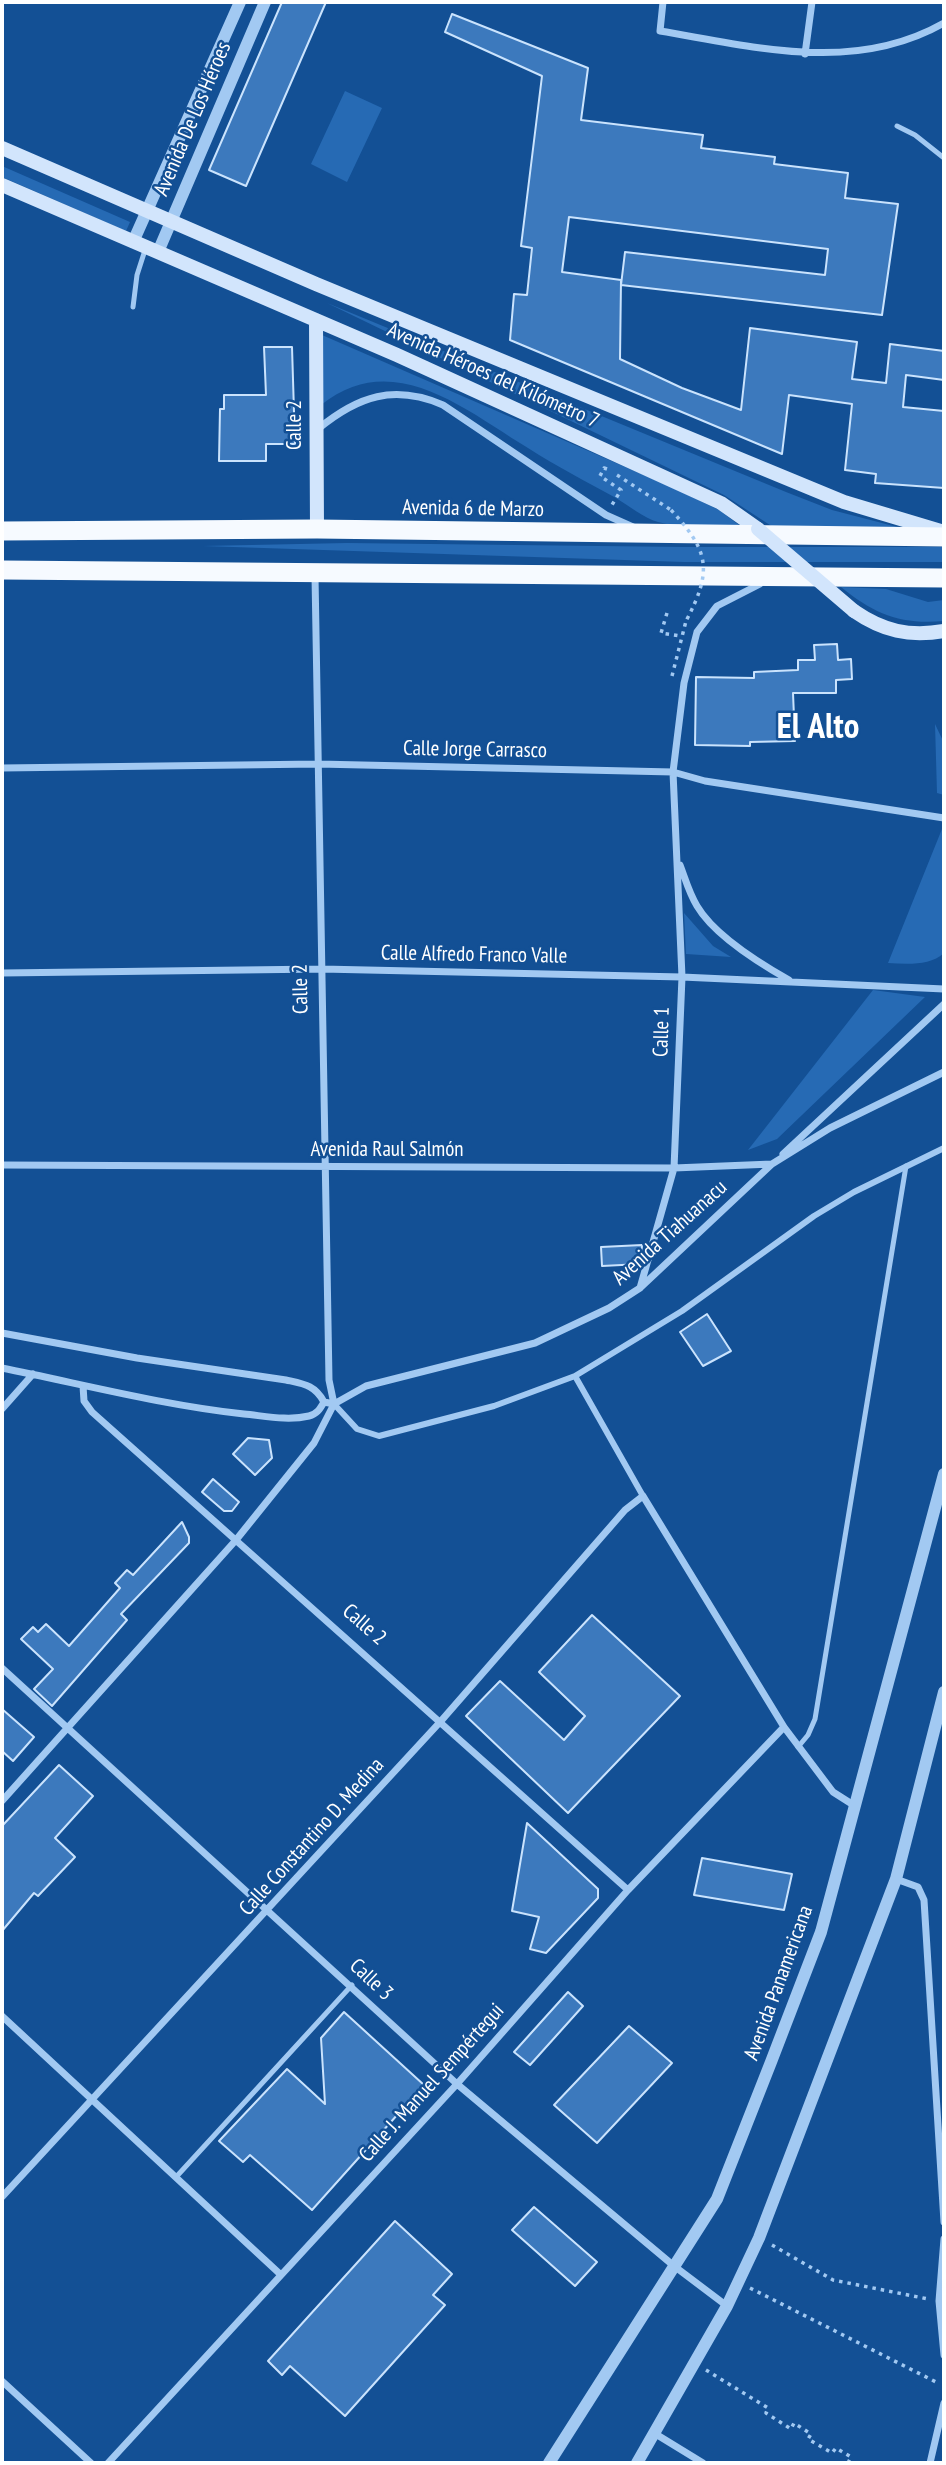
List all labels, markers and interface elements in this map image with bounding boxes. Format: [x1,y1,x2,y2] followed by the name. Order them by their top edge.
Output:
[149,38,237,200] street label: Avenida De Los Héroes
[383,318,603,434] street label: Avenida Héroes del Kilómetro 7
[282,400,308,450] street label: Calle 2
[402,495,544,523] street label: Avenida 6 de Marzo
[777,707,859,749] district label: El Alto
[403,736,547,764] street label: Calle Jorge Carrasco
[381,941,567,969] street label: Calle Alfredo Franco Valle
[288,964,314,1014] street label: Calle 2
[649,1007,675,1057] street label: Calle 1
[310,1137,464,1163] street label: Avenida Raul Salmón
[608,1175,732,1291] street label: Avenida Tiahuanacu
[337,1599,391,1651] street label: Calle 2
[235,1753,389,1921] street label: Calle Constantino D. Medina
[739,1902,819,2064] street label: Avenida Panamericana
[344,1954,398,2006] street label: Calle 3
[354,1999,510,2167] street label: Calle J. Manuel Sempértegui

